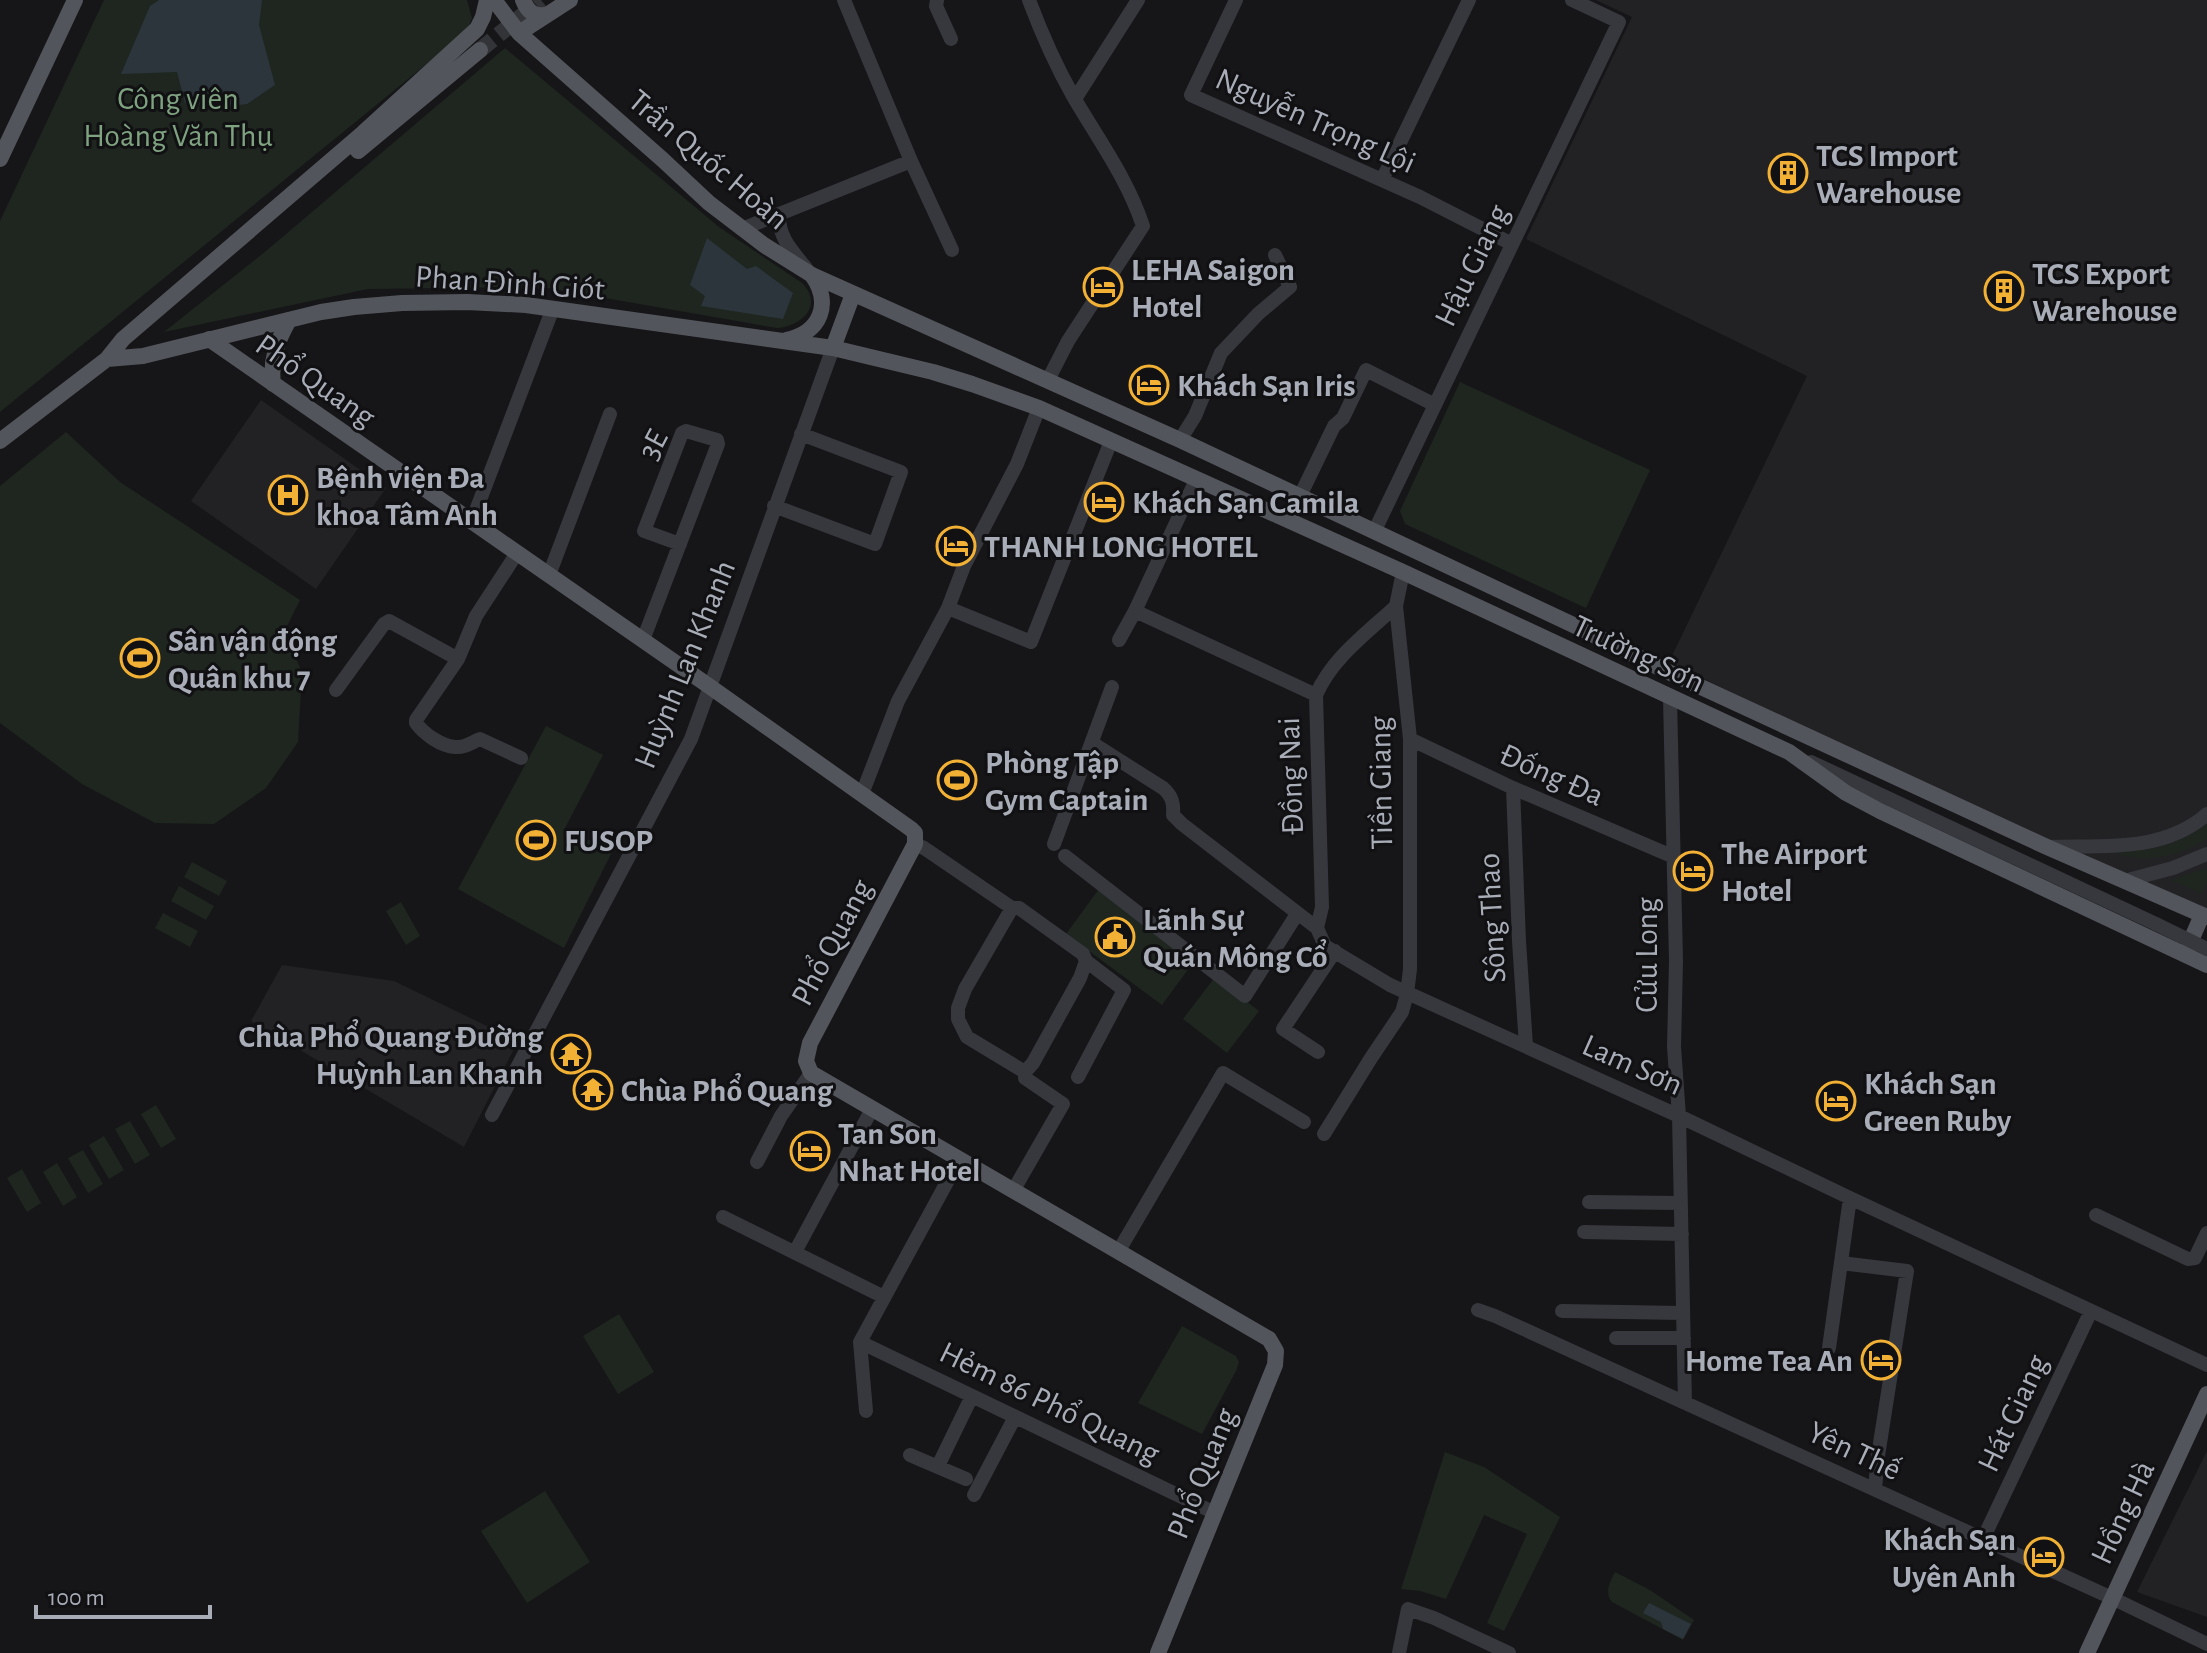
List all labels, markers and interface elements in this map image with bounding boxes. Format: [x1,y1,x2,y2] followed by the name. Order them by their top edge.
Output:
[1211,62,1421,179] street label: Nguyễn Trọng Lội
[83,83,273,152] park label: Công viên Hoàng Văn Thụ
[622,84,794,236] street label: Trần Quốc Hoàn
[1816,140,1961,209] place label: TCS Import Warehouse
[1767,152,1809,194] building icon: TCS Import Warehouse
[1429,199,1515,331] street label: Hậu Giang
[1131,254,1295,323] place label: LEHA Saigon Hotel
[2032,258,2177,327] place label: TCS Export Warehouse
[414,260,606,306] street label: Phan Đình Giót
[1082,266,1124,308] hotel icon: LEHA Saigon Hotel
[1983,270,2025,312] building icon: TCS Export Warehouse
[250,327,382,434] street label: Phổ Quang
[1128,364,1170,406] hotel icon: Khách Sạn Iris
[1177,370,1356,402] place label: Khách Sạn Iris
[632,424,674,465] street label: 3E
[316,462,498,531] place label: Bệnh viện Đa khoa Tâm Anh
[267,474,309,516] hospital icon: Bệnh viện Đa khoa Tâm Anh
[1083,481,1125,523] hotel icon: Khách Sạn Camila
[1132,487,1359,519] place label: Khách Sạn Camila
[935,525,977,567] hotel icon: THANH LONG HOTEL
[984,531,1258,563] place label: THANH LONG HOTEL
[629,556,741,773] street label: Huỳnh Lan Khanh
[1568,609,1709,698] street label: Trường Sơn
[168,625,338,695] place label: Sân vận động Quân khu 7
[119,637,161,679] sports icon: Sân vận động Quân khu 7
[1273,716,1309,835] street label: Đồng Nai
[1364,716,1398,850] street label: Tiền Giang
[1495,738,1608,812] street label: Đống Đa
[985,747,1148,816] place label: Phòng Tập Gym Captain
[936,759,978,801] sports icon: Phòng Tập Gym Captain
[515,819,557,861] sports icon: FUSOP
[564,825,653,857] place label: FUSOP
[1721,838,1867,907] place label: The Airport Hotel
[1672,850,1714,892] hotel icon: The Airport Hotel
[1473,852,1511,984] street label: Sông Thao
[784,873,879,1011] street label: Phổ Quang
[1631,897,1663,1013] street label: Cửu Long
[1143,904,1328,974] place label: Lãnh Sự Quán Mông Cổ
[1094,916,1136,958] public building icon: Lãnh Sự Quán Mông Cổ
[238,1019,544,1090] place label: Chùa Phổ Quang Đường Huỳnh Lan Khanh
[1578,1029,1688,1101] street label: Lam Sơn
[550,1033,592,1075] temple icon: Chùa Phổ Quang Đường Huỳnh Lan Khanh
[1864,1068,2012,1137] place label: Khách Sạn Green Ruby
[572,1069,614,1111] temple icon: Chùa Phổ Quang
[621,1073,834,1108] place label: Chùa Phổ Quang
[1815,1080,1857,1122] hotel icon: Khách Sạn Green Ruby
[838,1118,980,1187] place label: Tan Son Nhat Hotel
[789,1130,831,1172] hotel icon: Tan Son Nhat Hotel
[935,1334,1166,1470] street label: Hẻm 86 Phổ Quang
[1860,1339,1902,1381] hotel icon: Home Tea An
[1685,1345,1853,1377] place label: Home Tea An
[1972,1350,2054,1477] street label: Hát Giang
[1159,1402,1243,1543] street label: Phổ Quang
[1803,1416,1906,1486] street label: Yên Thế
[2085,1456,2161,1569] street label: Hồng Hà
[1883,1524,2016,1593] place label: Khách Sạn Uyên Anh
[2023,1536,2065,1578] hotel icon: Khách Sạn Uyên Anh
[36,1569,210,1619] scale bar
[48,1586,105,1610] text: 100 m

